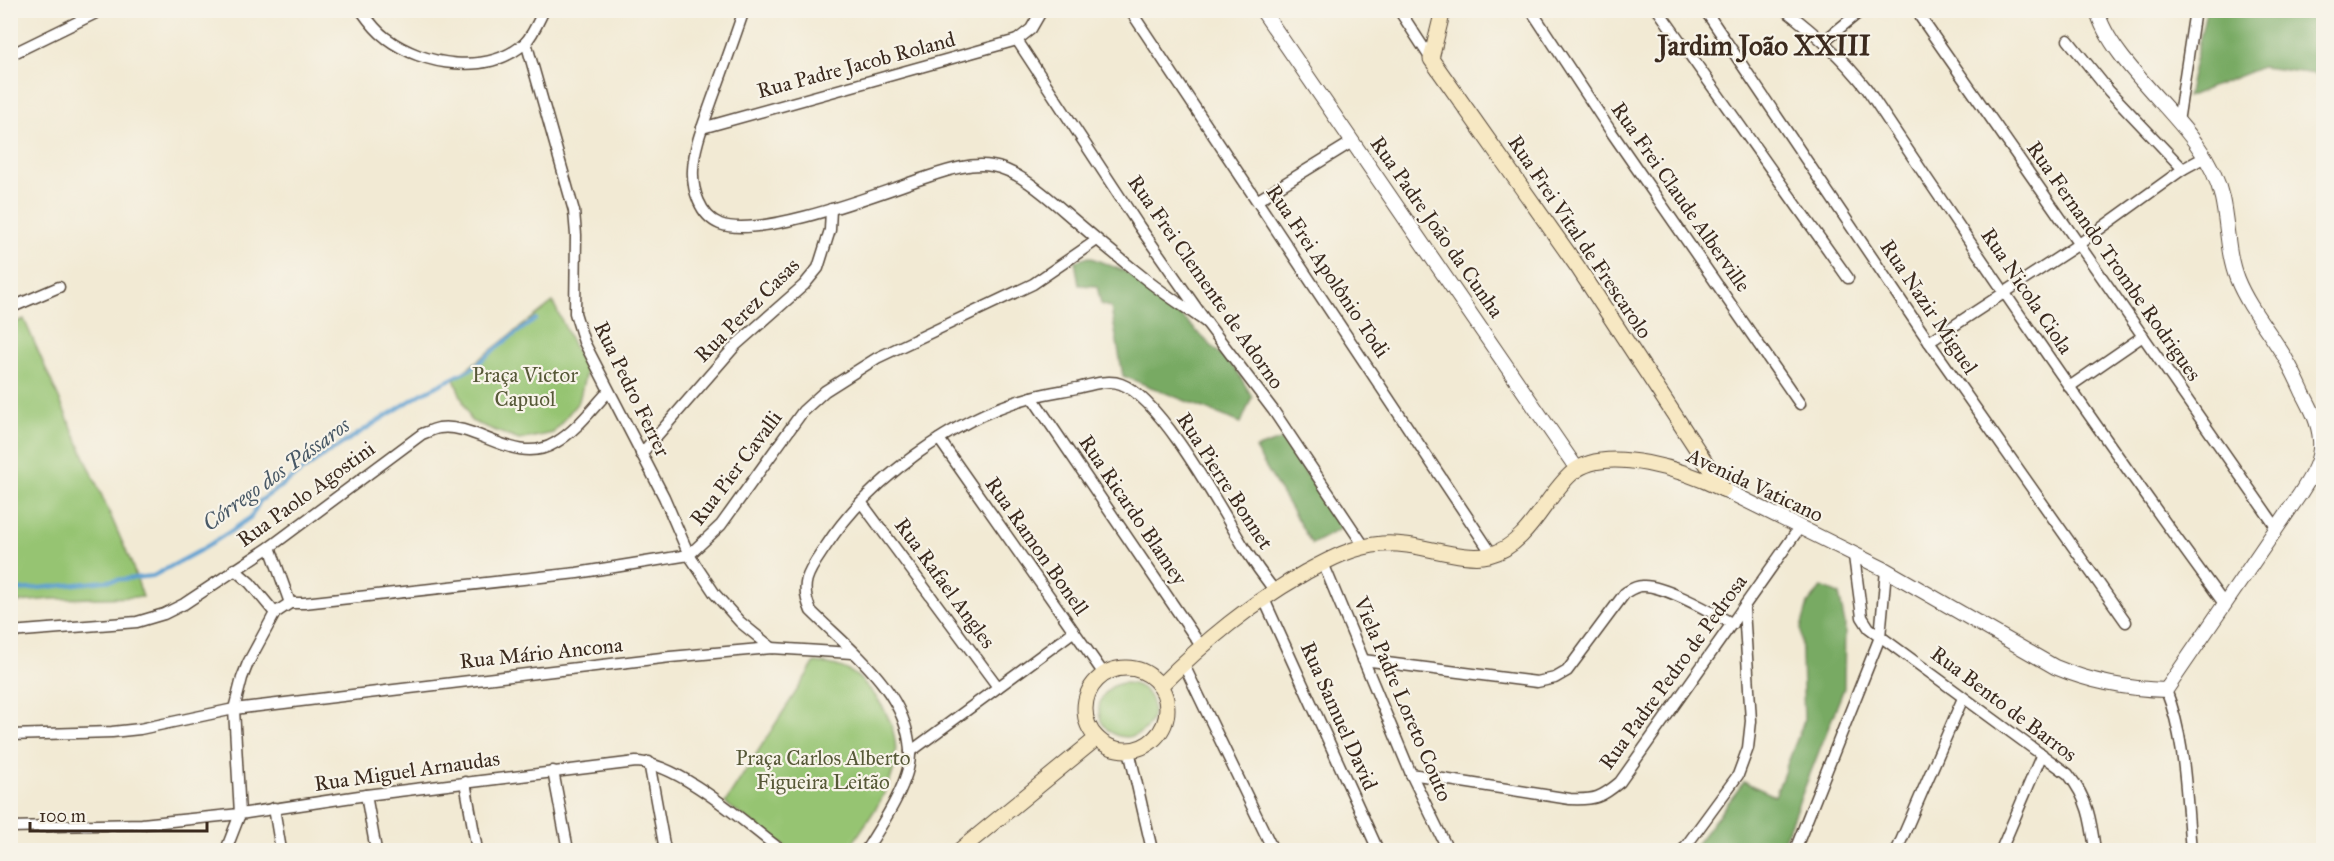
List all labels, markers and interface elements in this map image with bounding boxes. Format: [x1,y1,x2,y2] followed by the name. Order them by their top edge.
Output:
[754,26,958,104] street label: Rua Padre Jacob Roland
[1655,29,1871,63] district label: Jardim João XXIII
[1606,97,1757,297] street label: Rua Frei Claude Alberville
[1502,130,1658,344] street label: Rua Frei Vital de Frescarolo
[1365,131,1510,323] street label: Rua Padre João da Cunha
[2021,136,2207,386] street label: Rua Fernando Trombe Rodrigues
[1122,170,1290,394] street label: Rua Frei Clemente de Adorno
[1261,180,1396,363] street label: Rua Frei Apolônio Todi
[1975,223,2079,359] street label: Rua Nicola Ciola
[1875,235,1984,379] street label: Rua Nazir Miguel
[689,252,805,368] street label: Rua Perez Casas
[588,317,676,461] street label: Rua Pedro Ferrer
[472,362,578,412] park label: Praça Victor Capuol
[684,405,788,531] street label: Rua Pier Cavalli
[1171,408,1279,555] street label: Rua Pierre Bonnet
[197,411,356,537] water label: Córrego dos Pássaros
[1073,430,1193,591] street label: Rua Ricardo Blamey
[232,435,380,553] street label: Rua Paolo Agostini
[1682,442,1828,528] street label: Avenida Vaticano
[980,472,1095,621] street label: Rua Ramon Bonell
[889,513,1001,653] street label: Rua Rafael Angles
[1594,569,1753,775] street label: Rua Padre Pedro de Pedrosa
[1348,592,1458,806] street label: Viela Padre Loreto Couto
[458,631,624,674] street label: Rua Mário Ancona
[1295,638,1383,795] street label: Rua Samuel David
[1926,641,2082,767] street label: Rua Bento de Barros
[312,745,502,797] street label: Rua Miguel Arnaudas
[735,745,911,795] park label: Praça Carlos Alberto Figueira Leitão
[30,795,207,833] scale bar
[39,805,86,827] text: 100 m

